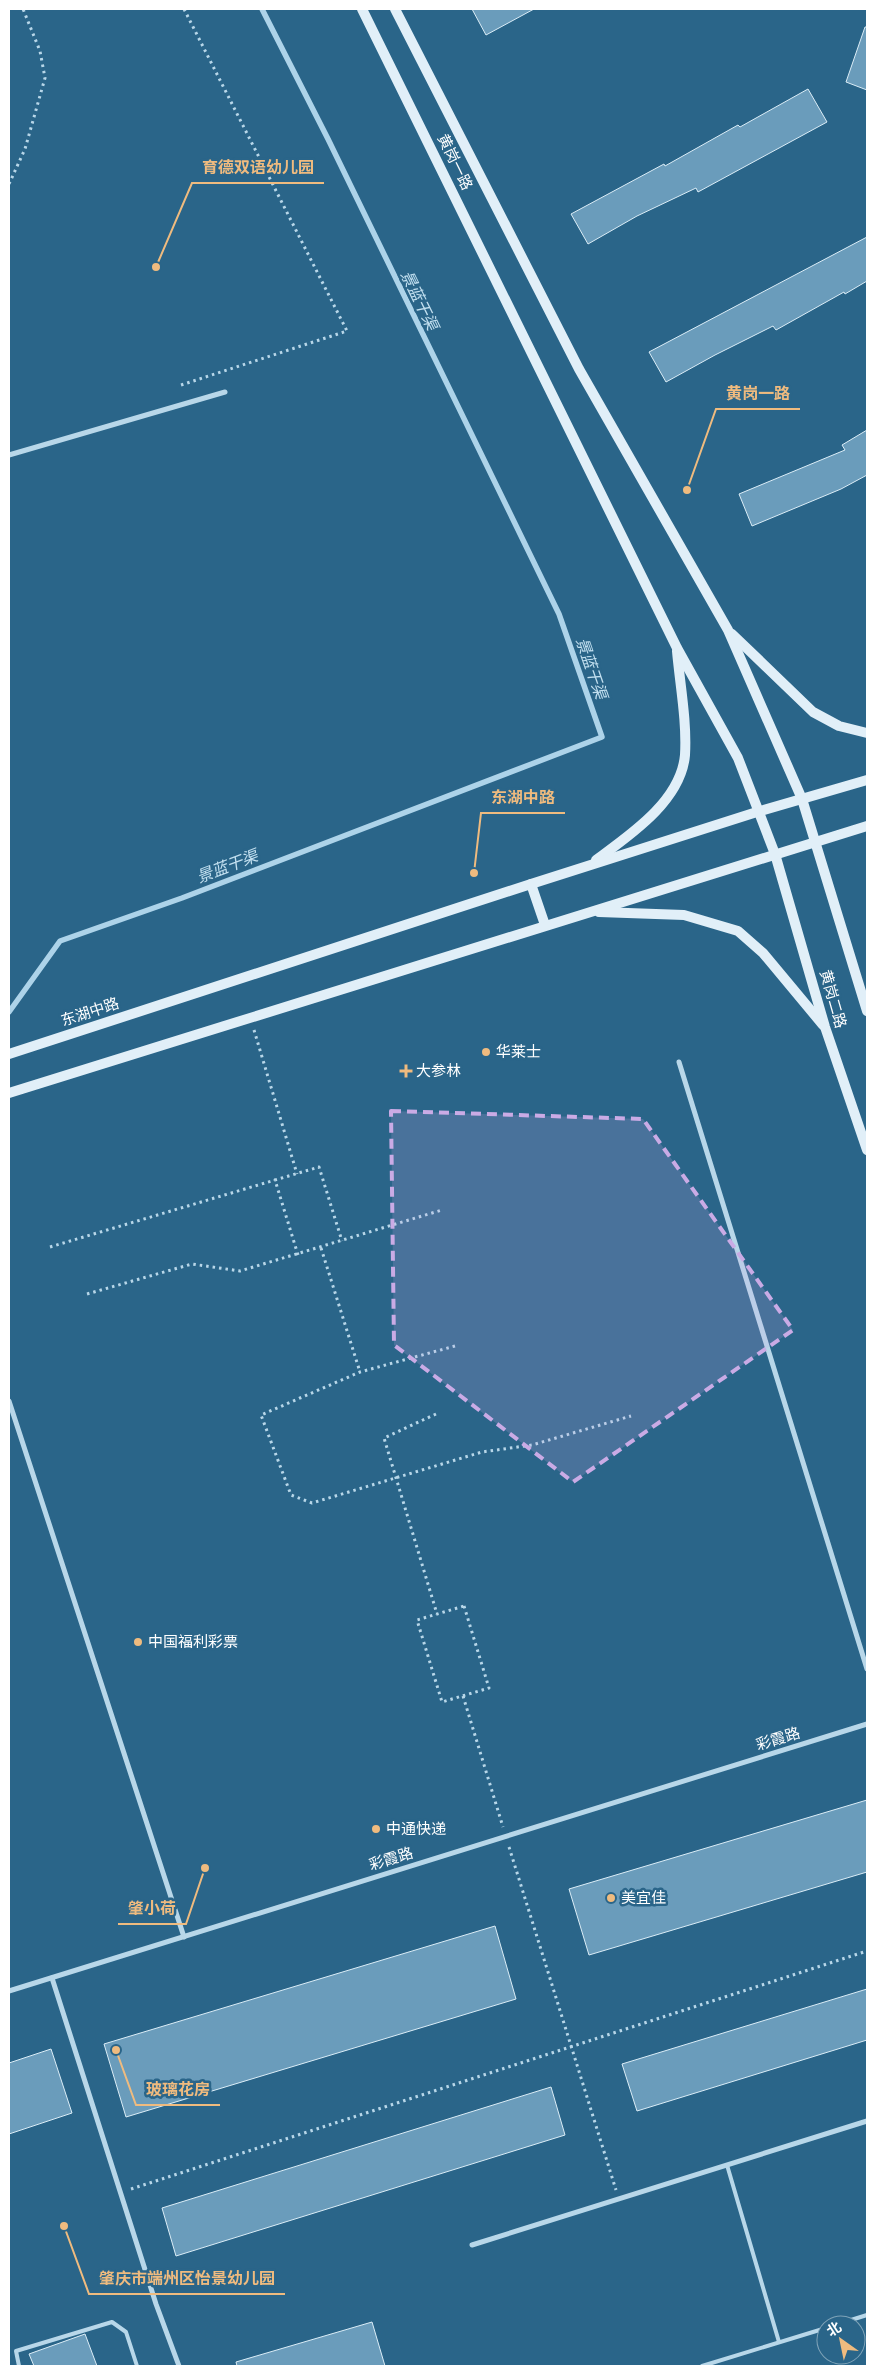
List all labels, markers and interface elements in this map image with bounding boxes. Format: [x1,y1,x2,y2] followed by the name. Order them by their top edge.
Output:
[434,131,476,193] street label: 黄岗一路
[192,152,324,183] callout: 育德双语幼儿园
[202,158,314,178] text: 育德双语幼儿园
[396,267,443,335] water label: 景蓝干渠
[716,378,800,409] callout: 黄岗一路
[726,384,790,404] text: 黄岗一路
[571,635,612,704] water label: 景蓝干渠
[481,782,565,813] callout: 东湖中路
[491,788,555,808] text: 东湖中路
[194,845,263,888] water label: 景蓝干渠
[816,968,850,1030] street label: 黄岗二路
[59,994,121,1030] street label: 东湖中路
[496,1043,541,1061] place label: 华莱士
[480,1046,492,1058] marker: 华莱士
[416,1062,461,1080] place label: 大参林
[400,1065,412,1077] marker: 大参林
[148,1633,238,1651] place label: 中国福利彩票
[132,1636,144,1648] marker: 中国福利彩票
[754,1724,802,1754] street label: 彩霞路
[386,1820,446,1838] place label: 中通快递
[370,1823,382,1835] marker: 中通快递
[367,1844,415,1874] street label: 彩霞路
[621,1889,666,1907] place label: 美宜佳
[605,1892,617,1904] marker: 美宜佳
[118,1893,186,1924] callout: 肇小荷
[128,1899,176,1919] text: 肇小荷
[136,2074,220,2105] callout: 玻璃花房
[146,2080,210,2100] text: 玻璃花房
[89,2263,285,2294] callout: 肇庆市端州区怡景幼儿园
[99,2269,275,2289] text: 肇庆市端州区怡景幼儿园
[816,2315,866,2365] north arrow
[824,2319,845,2340] text: 北

